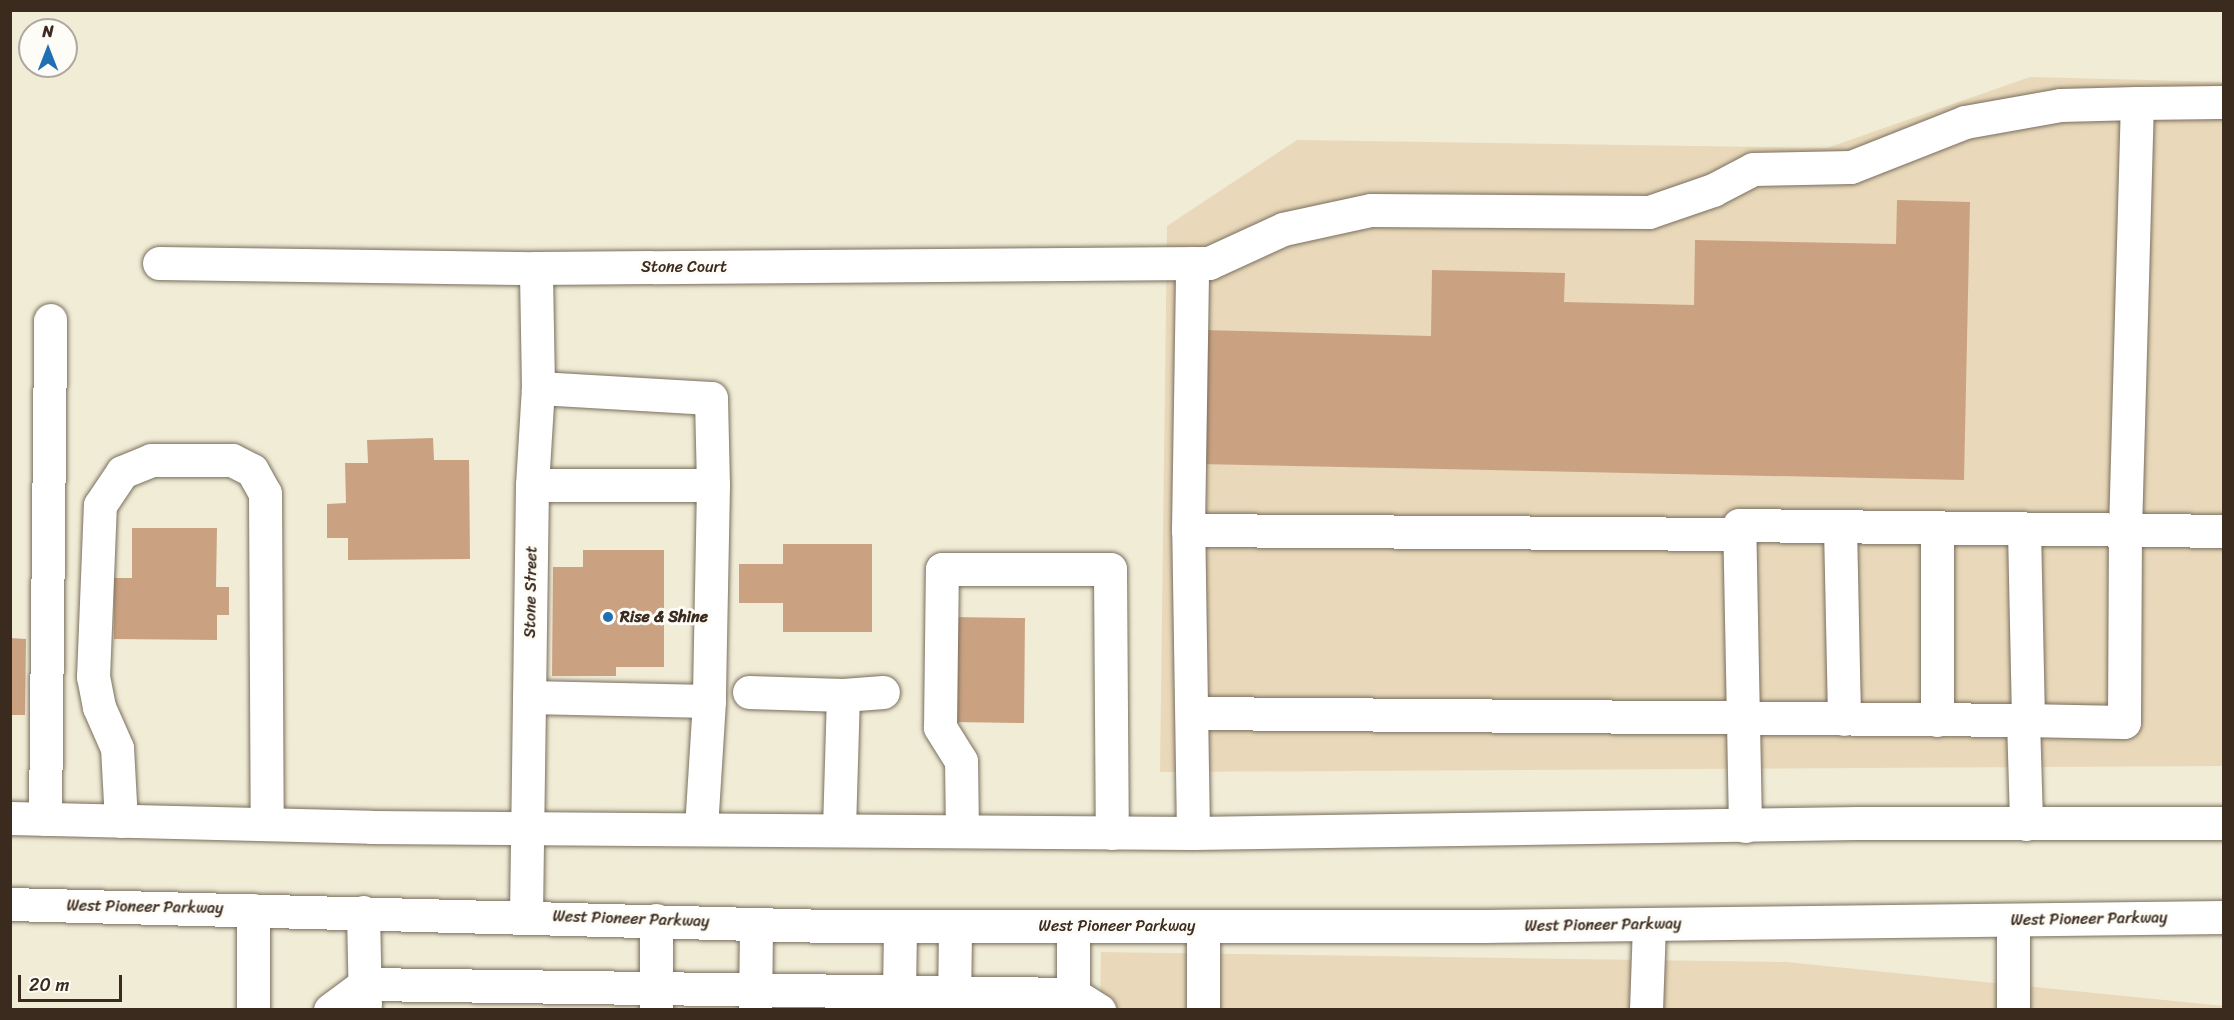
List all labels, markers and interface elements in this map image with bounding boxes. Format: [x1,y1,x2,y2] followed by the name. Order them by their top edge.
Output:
[42,17,54,46] text: N
[18,18,78,78] north arrow
[641,257,727,277] street label: Stone Court
[521,546,541,638] street label: Stone Street
[620,607,708,627] place label: Rise & Shine
[601,610,615,624] marker: Rise & Shine
[66,896,224,918] street label: West Pioneer Parkway
[552,907,710,931] street label: West Pioneer Parkway
[2010,908,2168,930] street label: West Pioneer Parkway
[1524,914,1682,936] street label: West Pioneer Parkway
[1039,916,1195,936] street label: West Pioneer Parkway
[21,963,124,1001] scale bar
[29,969,69,1001] text: 20 m

